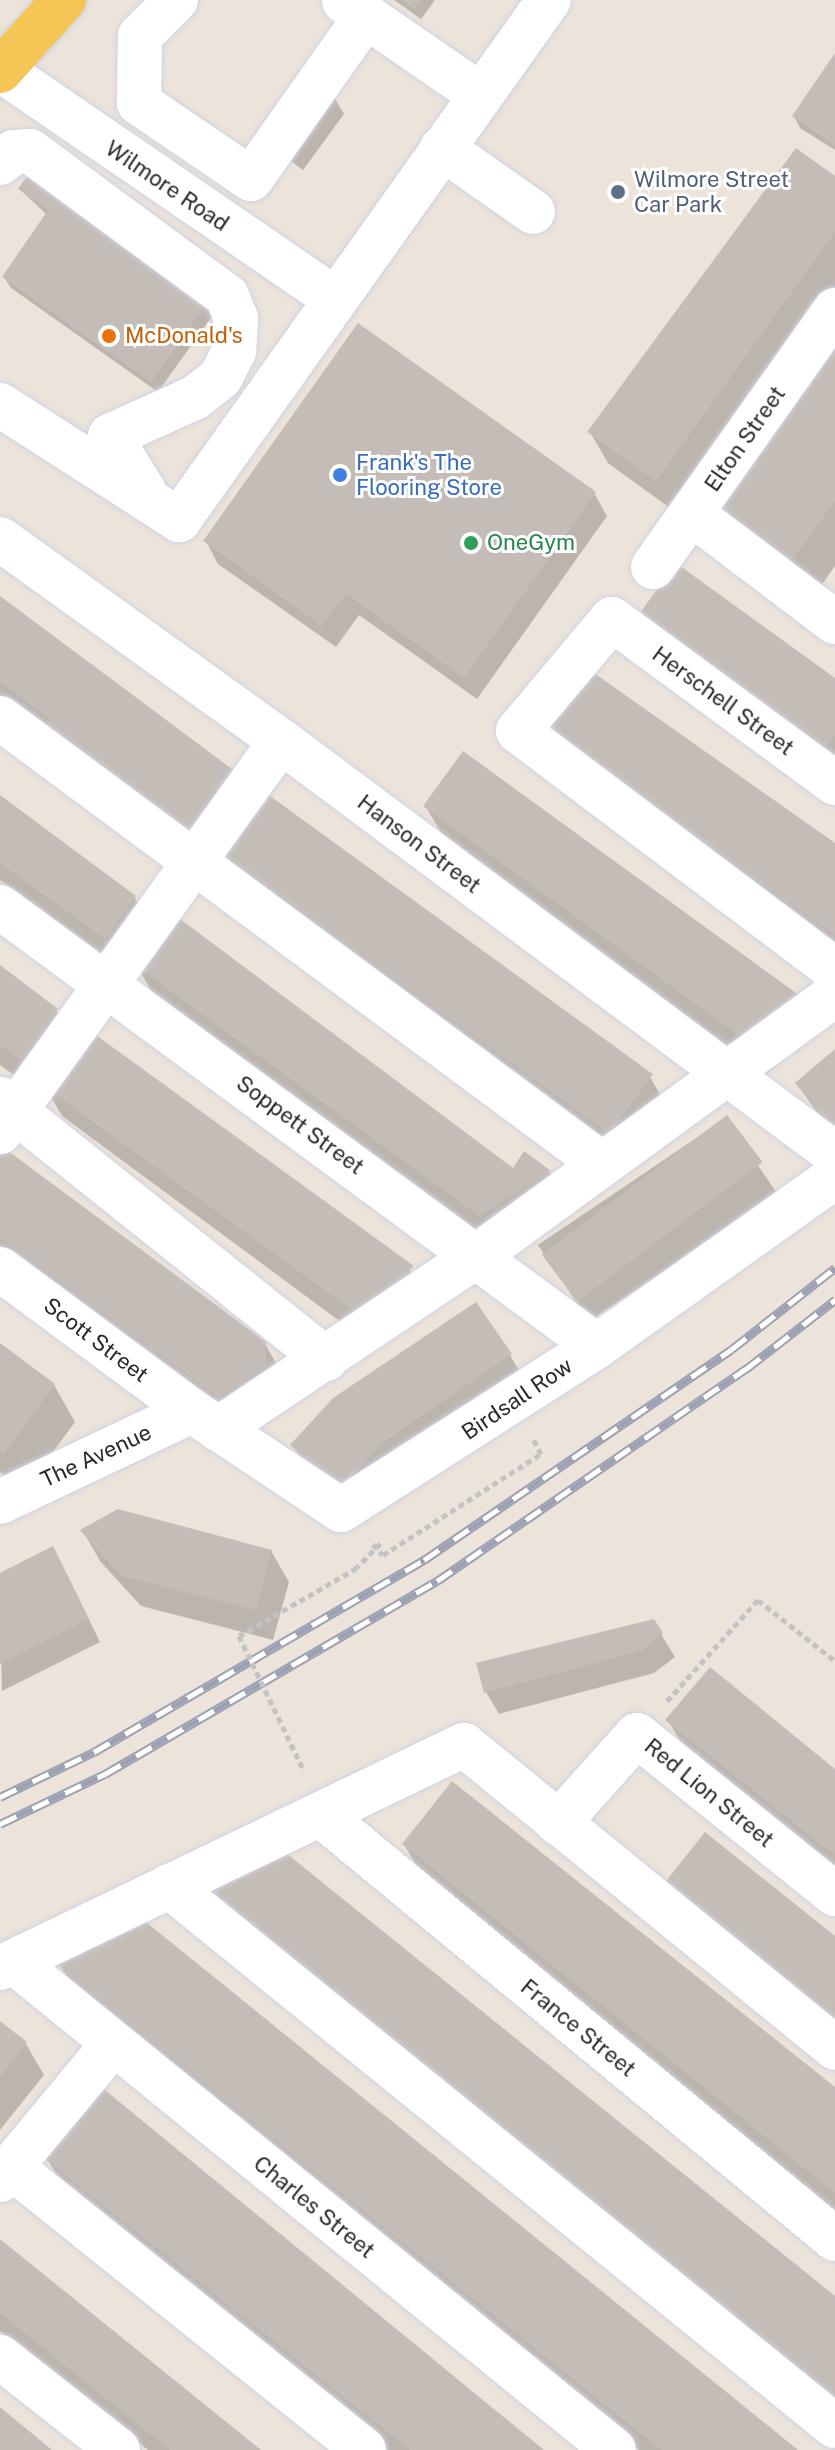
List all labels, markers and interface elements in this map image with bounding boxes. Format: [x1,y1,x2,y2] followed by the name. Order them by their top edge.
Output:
[100,135,234,237] street label: Wilmore Road
[634,166,789,218] place label: Wilmore Street Car Park
[609,183,627,201] marker: Wilmore Street Car Park
[125,323,243,349] place label: McDonald's
[100,327,118,345] marker: McDonald's
[699,381,791,497] street label: Elton Street
[356,449,502,500] place label: Frank's The Flooring Store
[331,466,349,484] marker: Frank's The Flooring Store
[487,530,575,556] place label: OneGym
[462,534,480,552] marker: OneGym
[647,641,799,761] street label: Herschell Street
[352,789,486,899] street label: Hanson Street
[231,1070,369,1180] street label: Soppett Street
[38,1292,154,1388] street label: Scott Street
[457,1352,577,1446] street label: Birdsall Row
[36,1419,156,1493] street label: The Avenue
[639,1733,779,1853] street label: Red Lion Street
[515,1974,641,2082] street label: France Street
[248,2150,380,2264] street label: Charles Street

